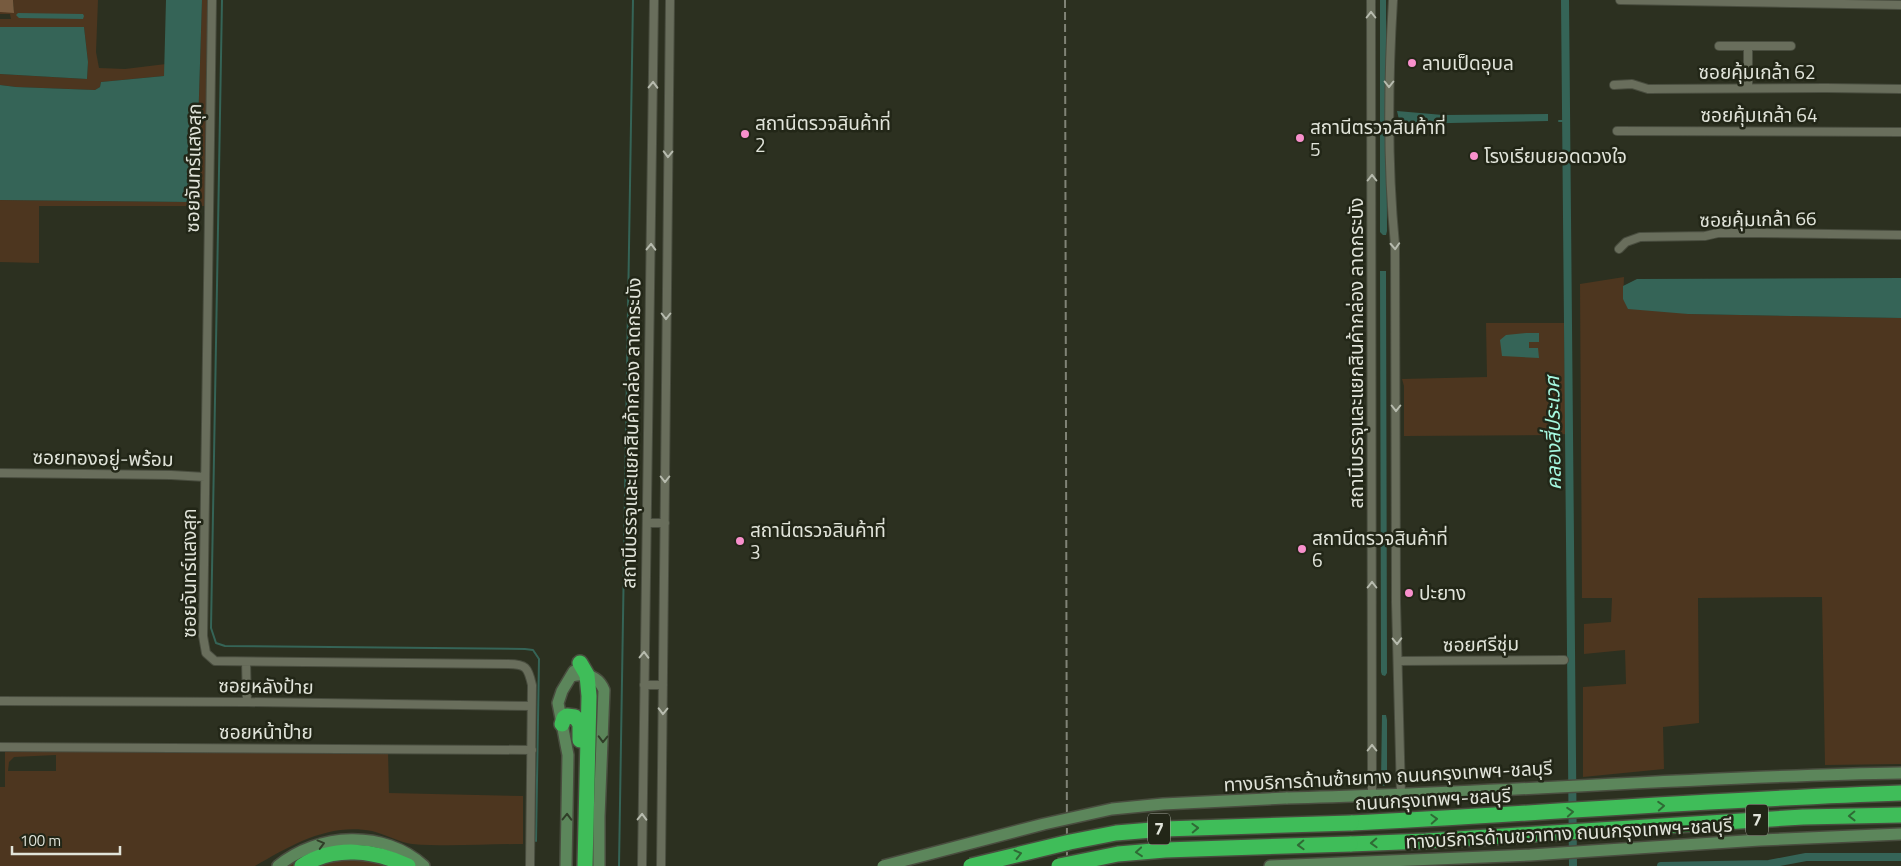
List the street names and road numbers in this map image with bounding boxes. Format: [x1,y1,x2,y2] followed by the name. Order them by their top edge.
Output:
[1698,57,1816,86] street label: ซอยคุ้มเกล้า 62
[1700,100,1818,129] street label: ซอยคุ้มเกล้า 64
[177,103,208,233] street label: ซอยจันทร์แสงสุก
[1341,197,1370,509] street label: สถานีบรรจุและแยกสินค้ากล่อง ลาดกระบัง
[1699,203,1817,234] street label: ซอยคุ้มเกล้า 66
[613,277,648,589] street label: สถานีบรรจุและแยกสินค้ากล่อง ลาดกระบัง
[32,442,174,473] street label: ซอยทองอยู่-พร้อม
[174,508,203,638] street label: ซอยจันทร์แสงสุก
[1443,628,1519,659] street label: ซอยศรีชุ่ม
[218,670,314,701] street label: ซอยหลังป้าย
[219,717,313,746] street label: ซอยหน้าป้าย
[1223,752,1553,799] street label: ทางบริการด้านซ้ายทาง ถนนกรุงเทพฯ-ชลบุรี
[1354,780,1512,817] street label: ถนนกรุงเทพฯ-ชลบุรี
[1746,804,1768,836] road number: 7
[1405,809,1733,856] street label: ทางบริการด้านขวาทาง ถนนกรุงเทพฯ-ชลบุรี
[1148,814,1170,844] road number: 7

